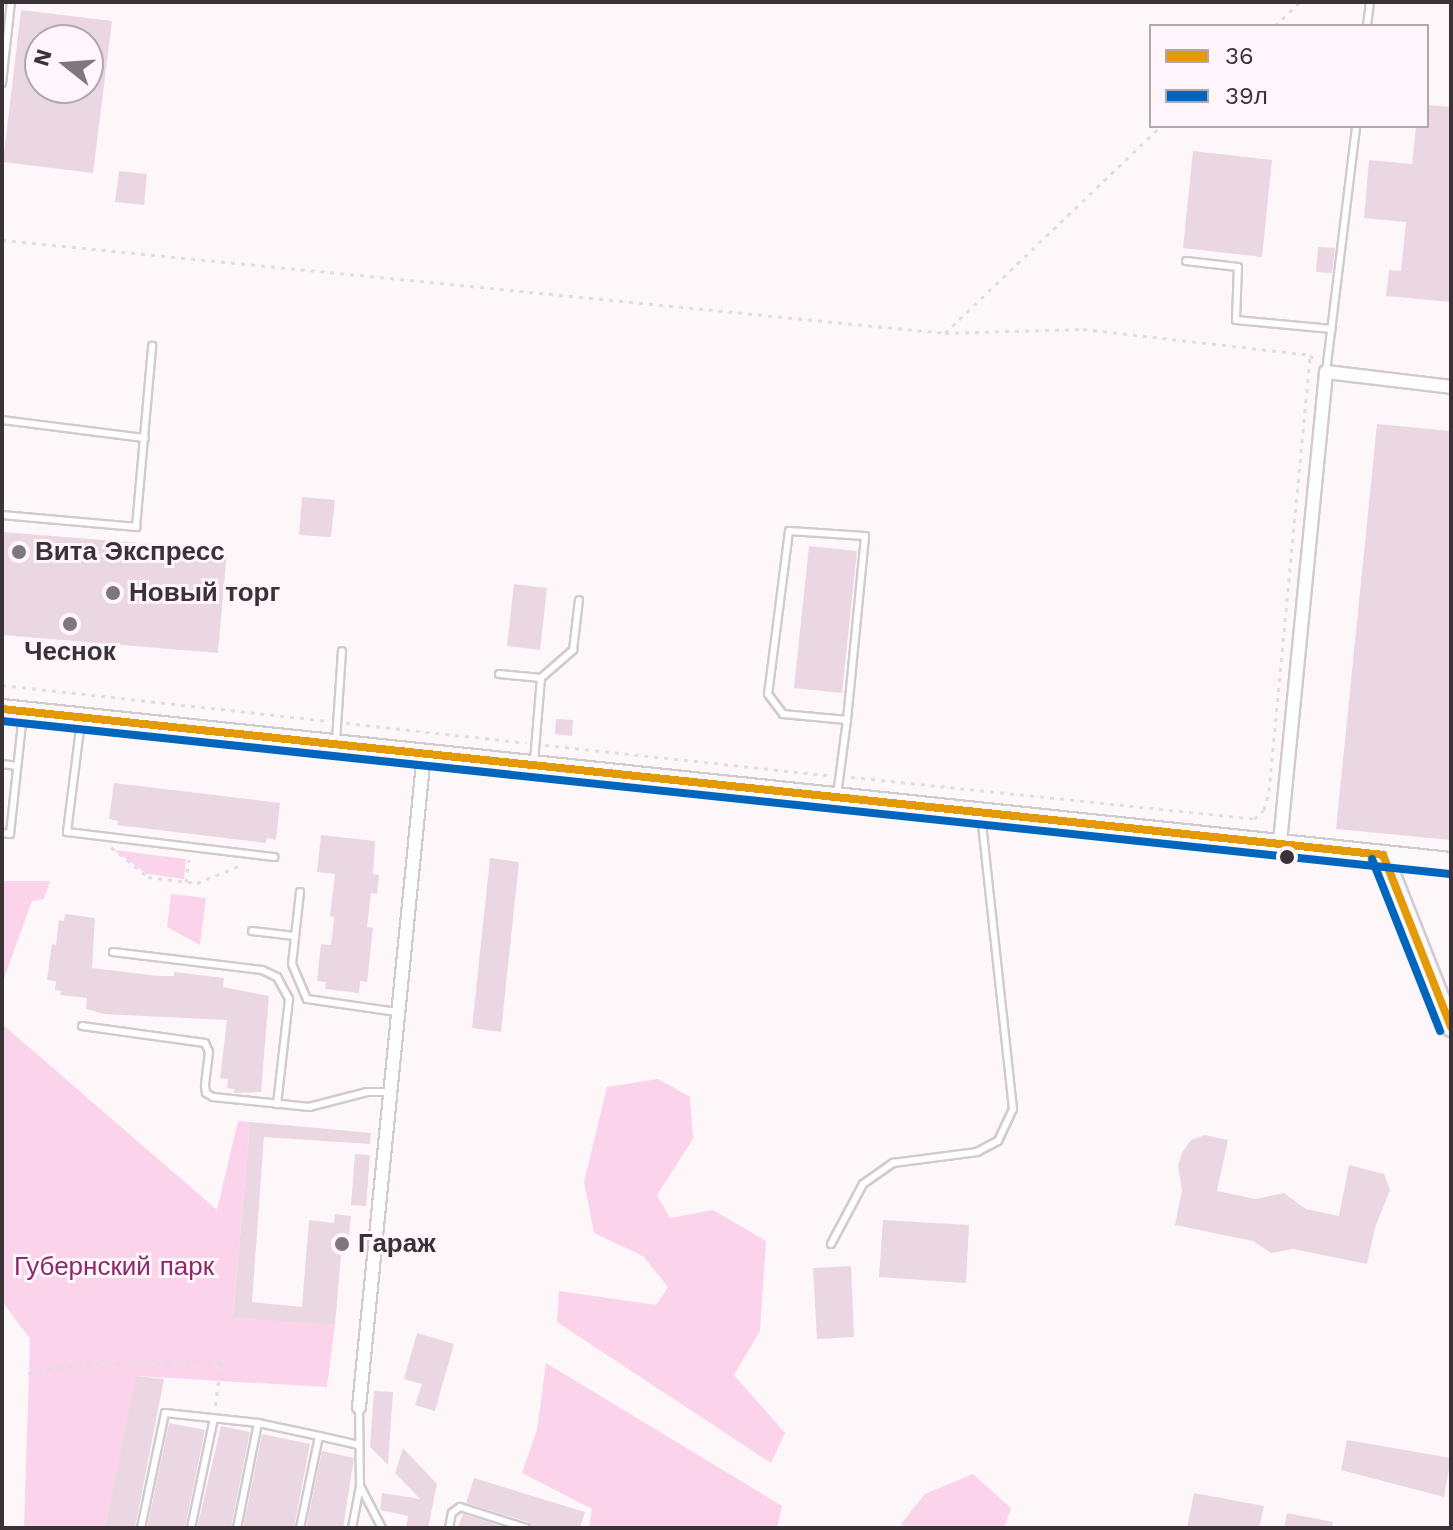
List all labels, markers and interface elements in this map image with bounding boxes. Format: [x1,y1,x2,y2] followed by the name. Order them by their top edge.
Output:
[24,24,104,104] north arrow
[1149,24,1429,128] legend
[1225,42,1254,70] text: 36
[28,46,57,69] text: N
[1225,82,1268,110] text: 39л
[35,536,225,568] place label: Вита Экспресс
[10,543,28,561] marker: Вита Экспресс
[129,577,280,609] place label: Новый торг
[104,584,122,602] marker: Новый торг
[61,615,79,633] marker: Чеснок
[24,636,116,668] place label: Чеснок
[1279,849,1295,865] unlabelled marker
[358,1228,436,1260] place label: Гараж
[333,1235,351,1253] marker: Гараж
[14,1251,214,1283] park label: Губернский парк

